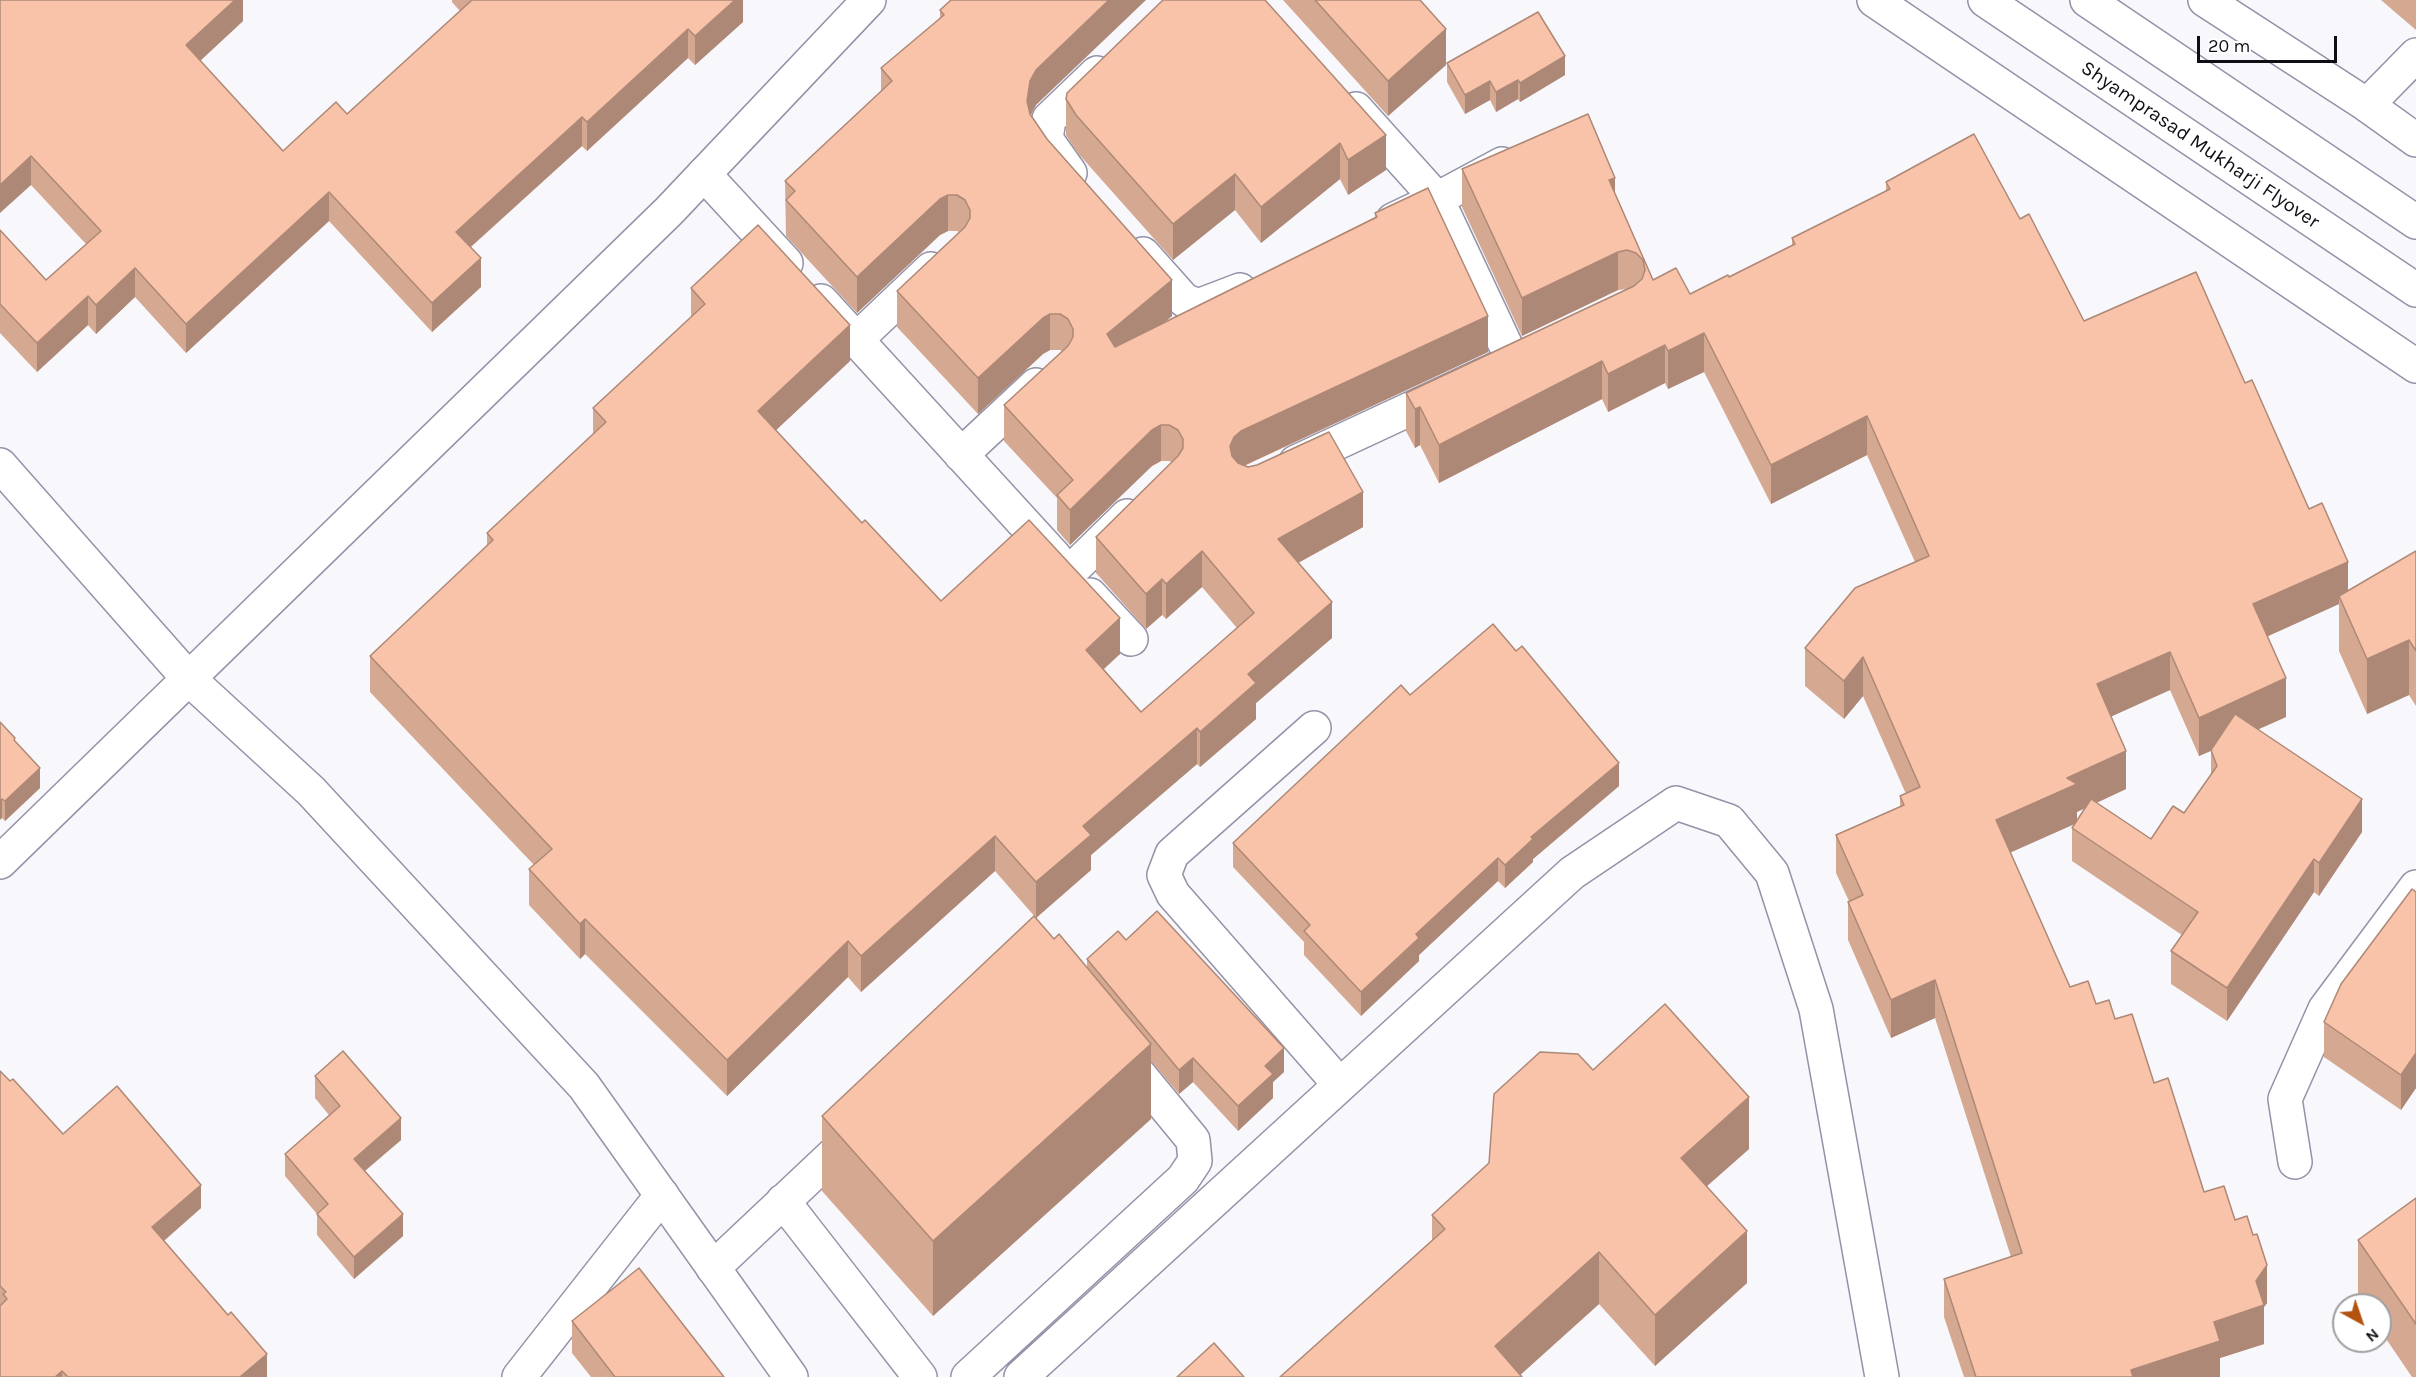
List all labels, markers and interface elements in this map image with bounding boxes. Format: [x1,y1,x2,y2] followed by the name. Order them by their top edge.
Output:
[2200,24,2340,62] scale bar
[2208,35,2250,57] text: 20 m
[2076,56,2324,234] street label: Shyamprasad Mukharji Flyover
[2332,1293,2392,1353] north arrow
[2362,1325,2383,1347] text: N

